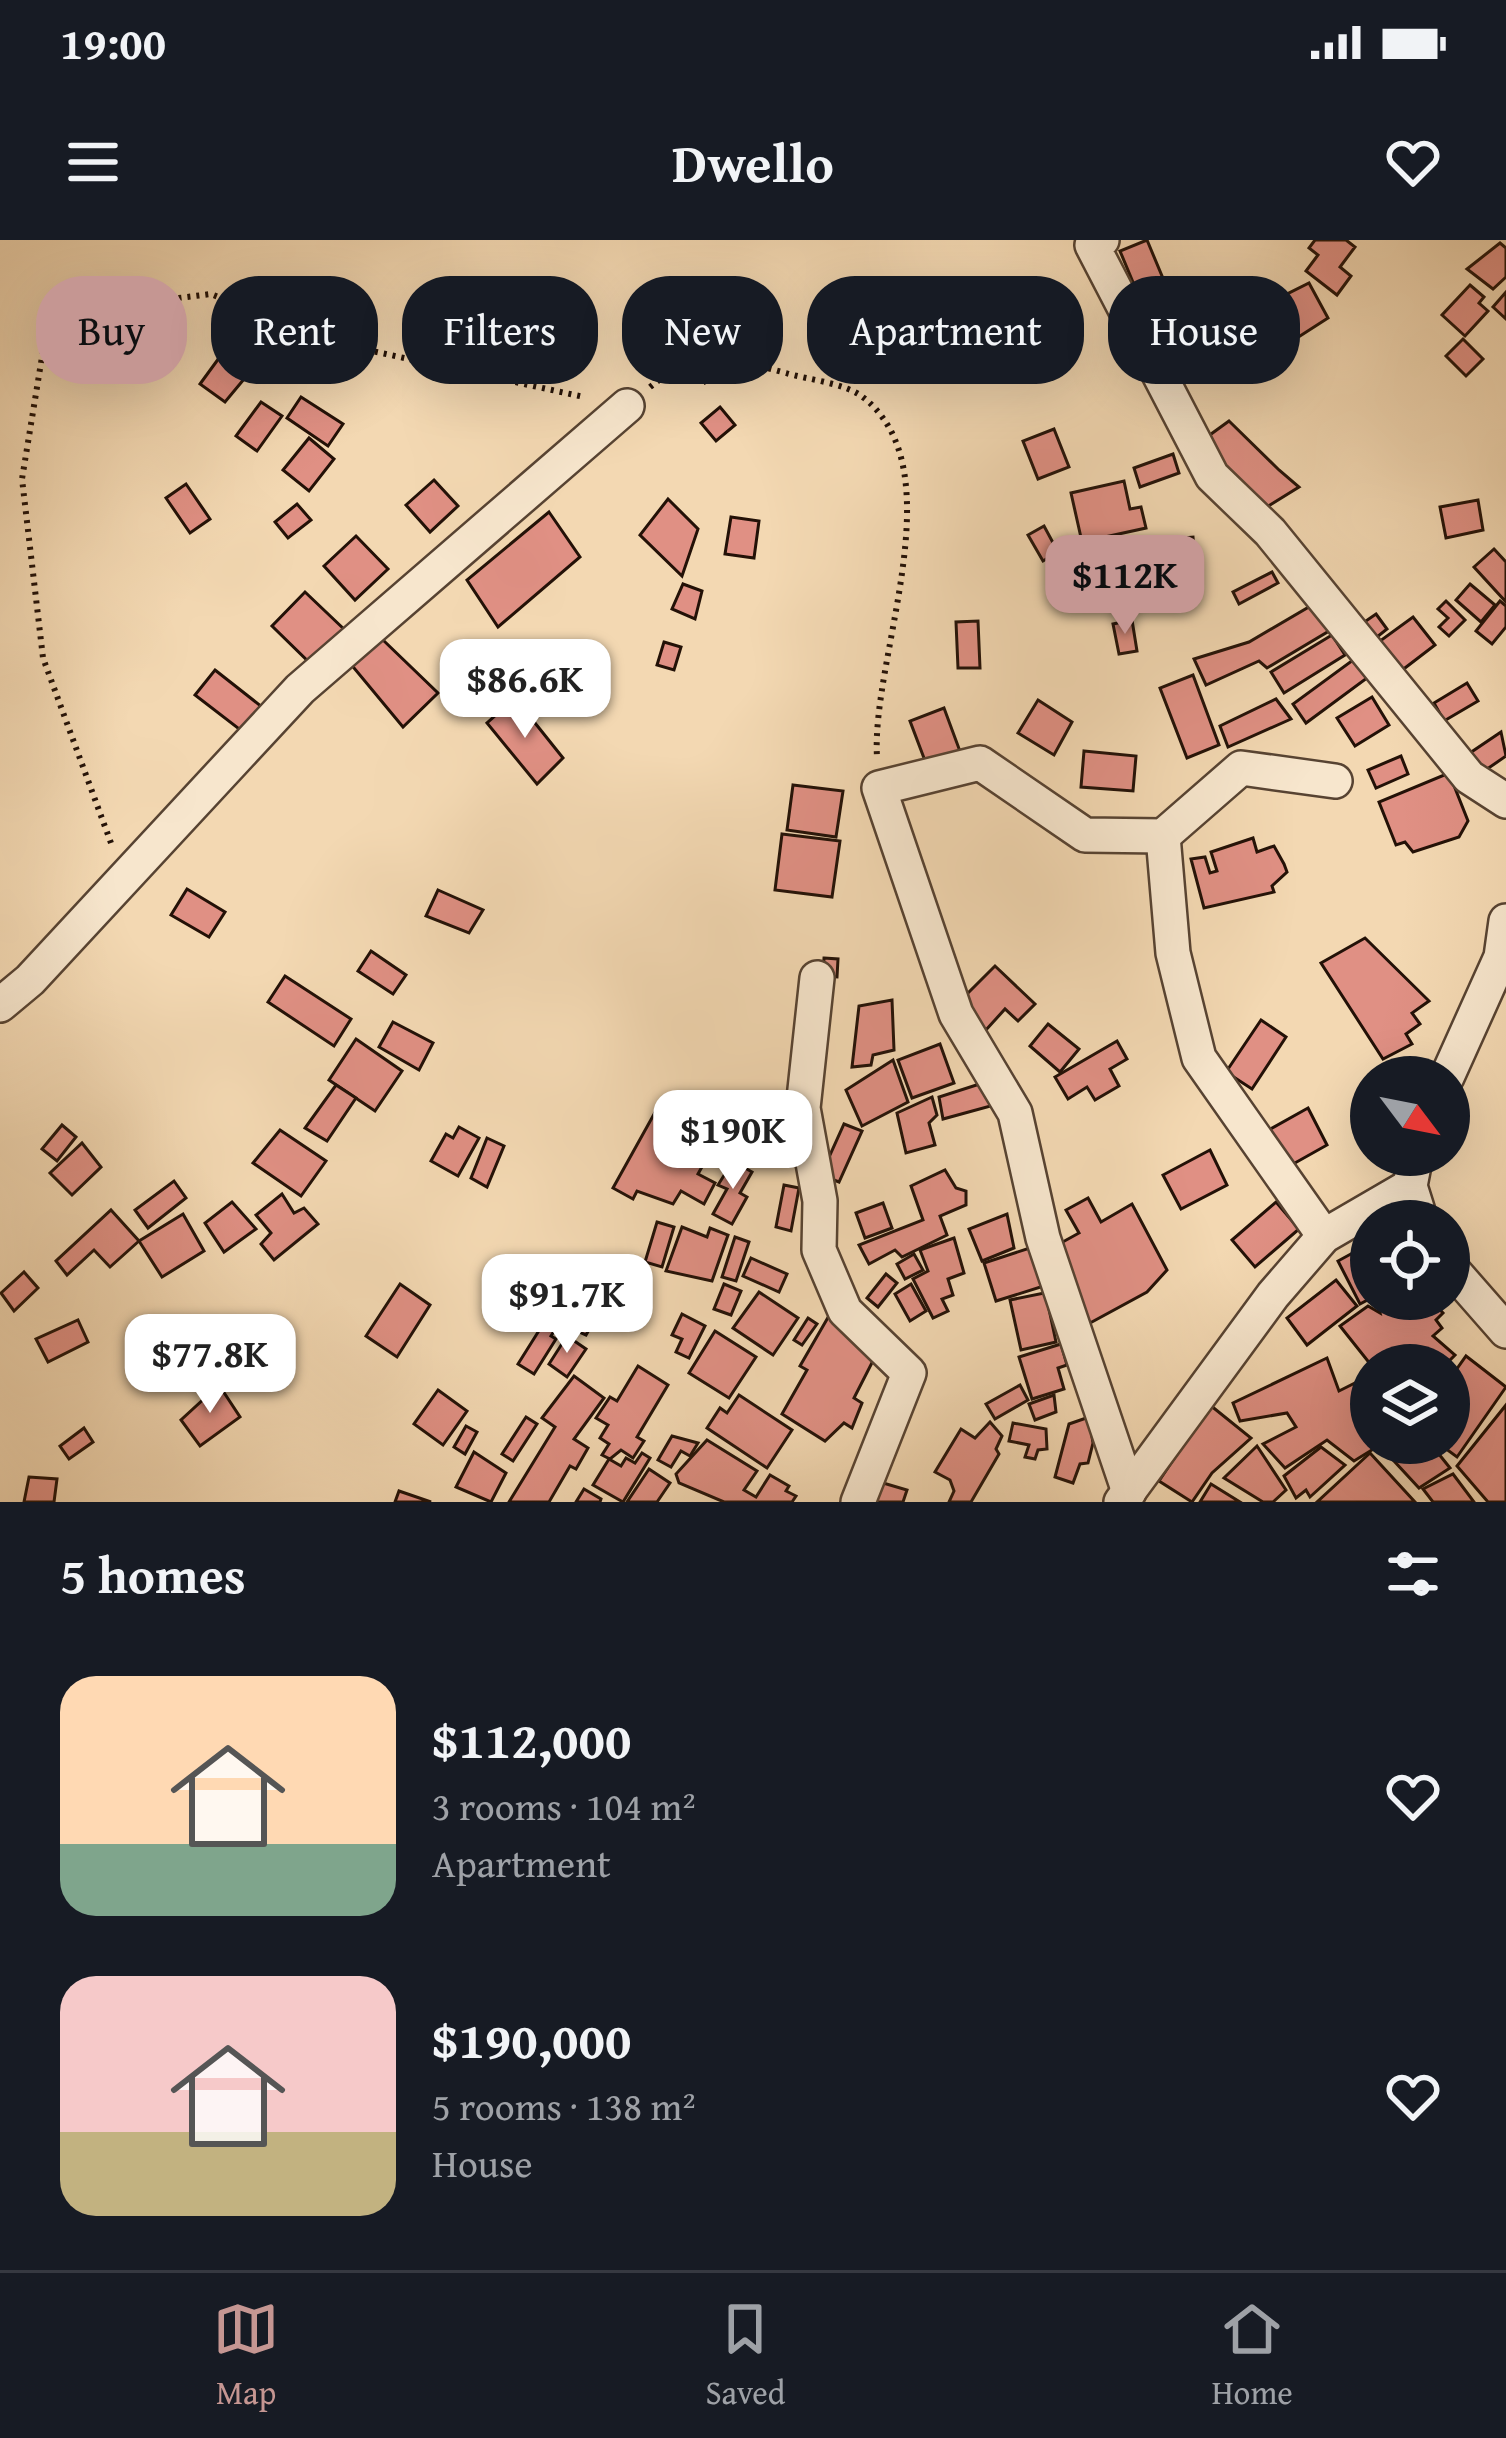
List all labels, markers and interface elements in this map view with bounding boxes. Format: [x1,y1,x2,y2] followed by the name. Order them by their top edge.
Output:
[60,10,166,75] text: 19:00
[672,123,834,202] text: Dwello
[60,129,126,195] icon: menu
[1380,129,1446,195] icon: heart
[36,276,187,384] chip: Buy
[211,276,378,384] chip: Rent
[402,276,598,384] chip: Filters
[622,276,783,384] chip: New
[807,276,1084,384] chip: Apartment
[1108,276,1300,384] chip: House
[1041,535,1209,637] pin: $112K
[1072,545,1178,602] text: $112K
[427,639,623,741] pin: $86.6K
[467,649,583,706] text: $86.6K
[1350,1056,1470,1176] north arrow
[1350,1056,1470,1464] map controls
[649,1090,817,1192] pin: $190K
[680,1100,786,1157] text: $190K
[1350,1200,1470,1320] button: locate
[469,1254,665,1356] pin: $91.7K
[509,1264,625,1321] text: $91.7K
[112,1314,308,1416] pin: $77.8K
[152,1324,268,1381] text: $77.8K
[1350,1344,1470,1464] button: layers
[60,1537,246,1612] text: 5 homes
[1380,1541,1446,1607] icon: filters
[432,1702,631,1777] text: $112,000
[156,1724,300,1868] icon: home
[1380,1763,1446,1829] icon: heart
[432,1777,696,1834] text: 3 rooms · 104 m²
[432,1834,611,1891] text: Apartment
[432,2002,631,2077] text: $190,000
[156,2024,300,2168] icon: home
[1380,2063,1446,2129] icon: heart
[432,2077,696,2134] text: 5 rooms · 138 m²
[432,2134,533,2191] text: House
[213,2296,279,2416] tab: Map
[705,2296,785,2416] tab: Saved
[1212,2296,1293,2416] tab: Home

